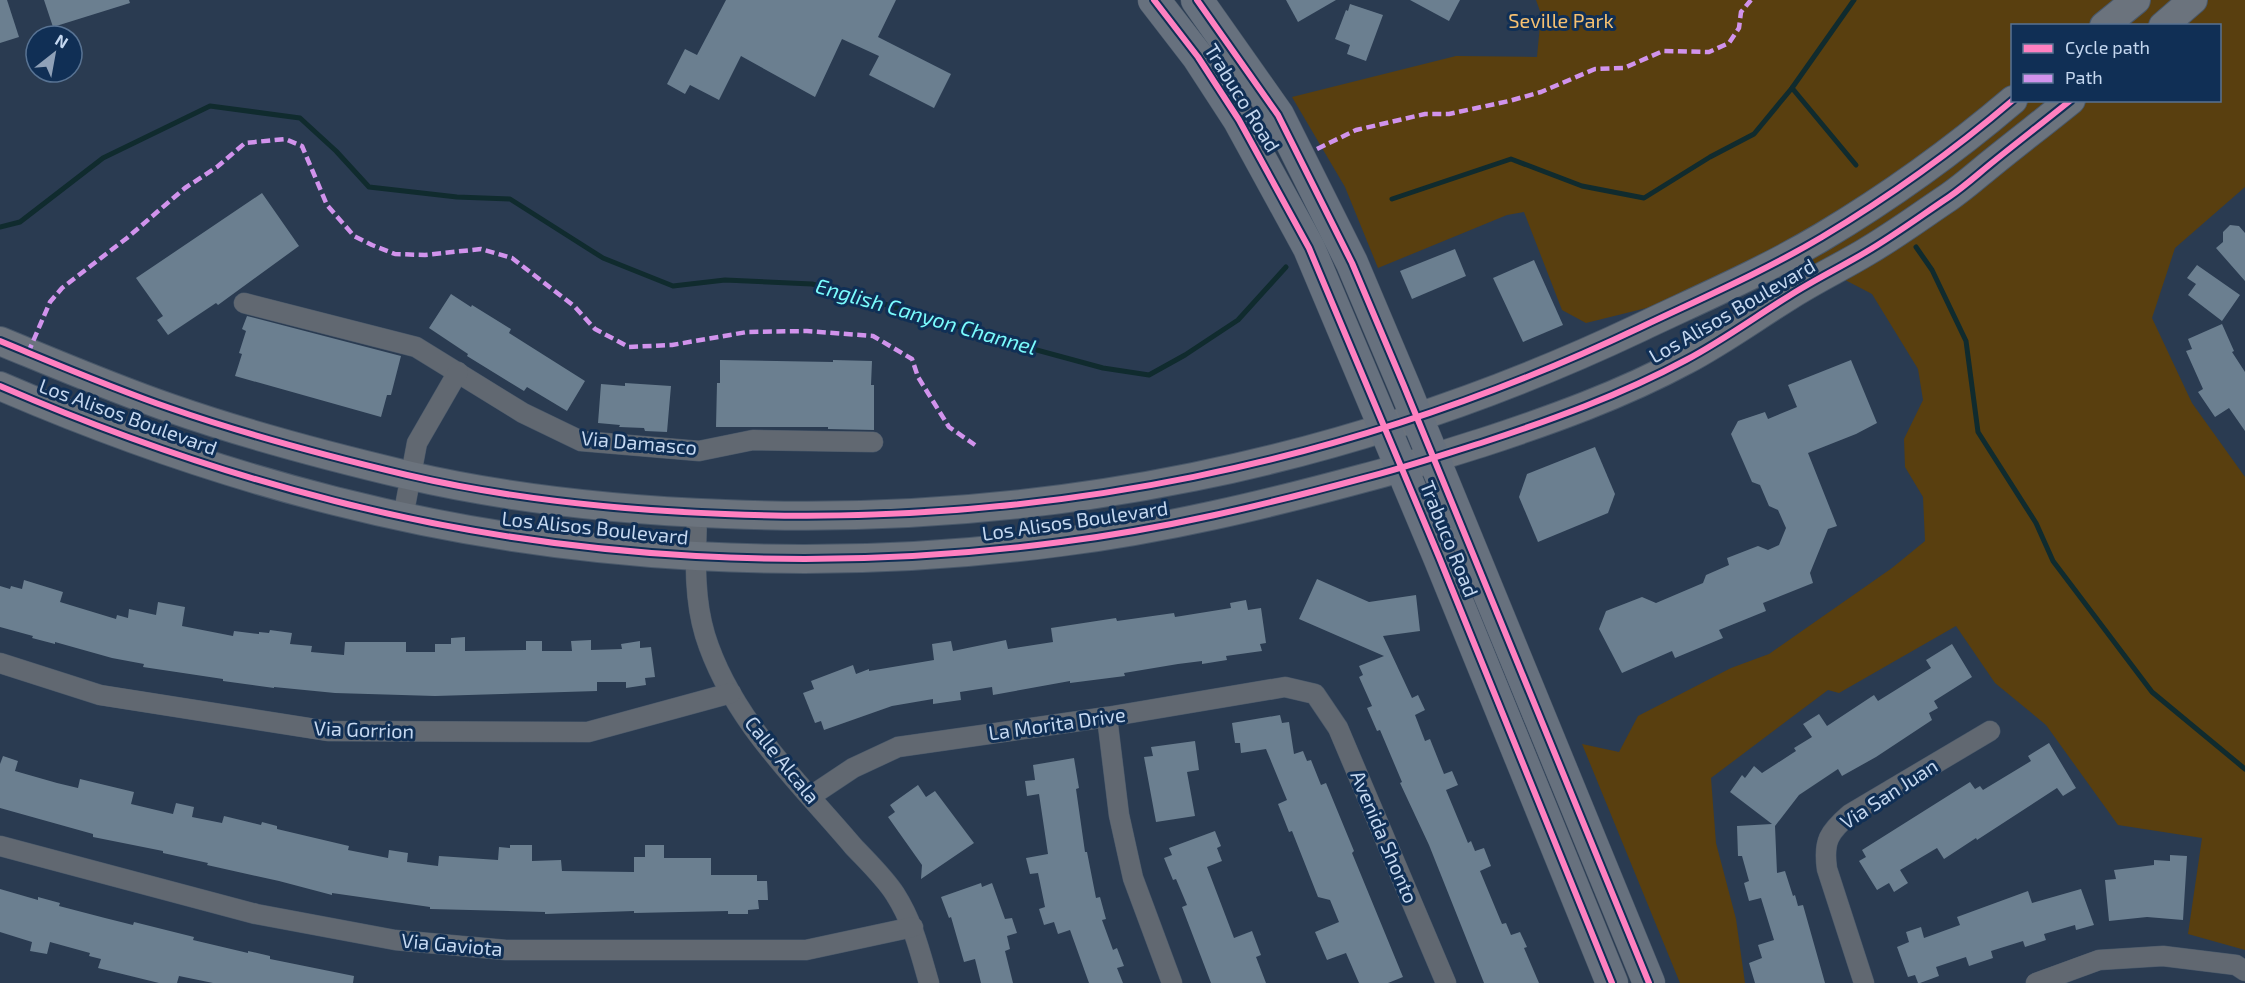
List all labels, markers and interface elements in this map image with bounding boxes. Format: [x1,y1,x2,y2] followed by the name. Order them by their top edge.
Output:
[1508,8,1614,32] park label: Seville Park
[24,24,84,84] north arrow
[2011,24,2221,102] legend
[52,30,72,52] text: N
[2065,36,2150,58] text: Cycle path
[1200,39,1286,156] street label: Trabuco Road
[2065,66,2103,88] text: Path
[1644,253,1819,367] street label: Los Alisos Boulevard
[813,272,1040,360] water label: English Canyon Channel
[36,373,221,459] street label: Los Alisos Boulevard
[580,425,698,459] street label: Via Damasco
[1416,477,1484,600] street label: Trabuco Road
[980,495,1170,545] street label: Los Alisos Boulevard
[500,505,690,549] street label: Los Alisos Boulevard
[987,702,1127,745] street label: La Morita Drive
[740,711,825,808] street label: Calle Alcala
[313,715,415,743] street label: Via Gorrion
[1835,753,1942,834] street label: Via San Juan
[1346,767,1424,906] street label: Avenida Shonto
[400,928,504,960] street label: Via Gaviota

